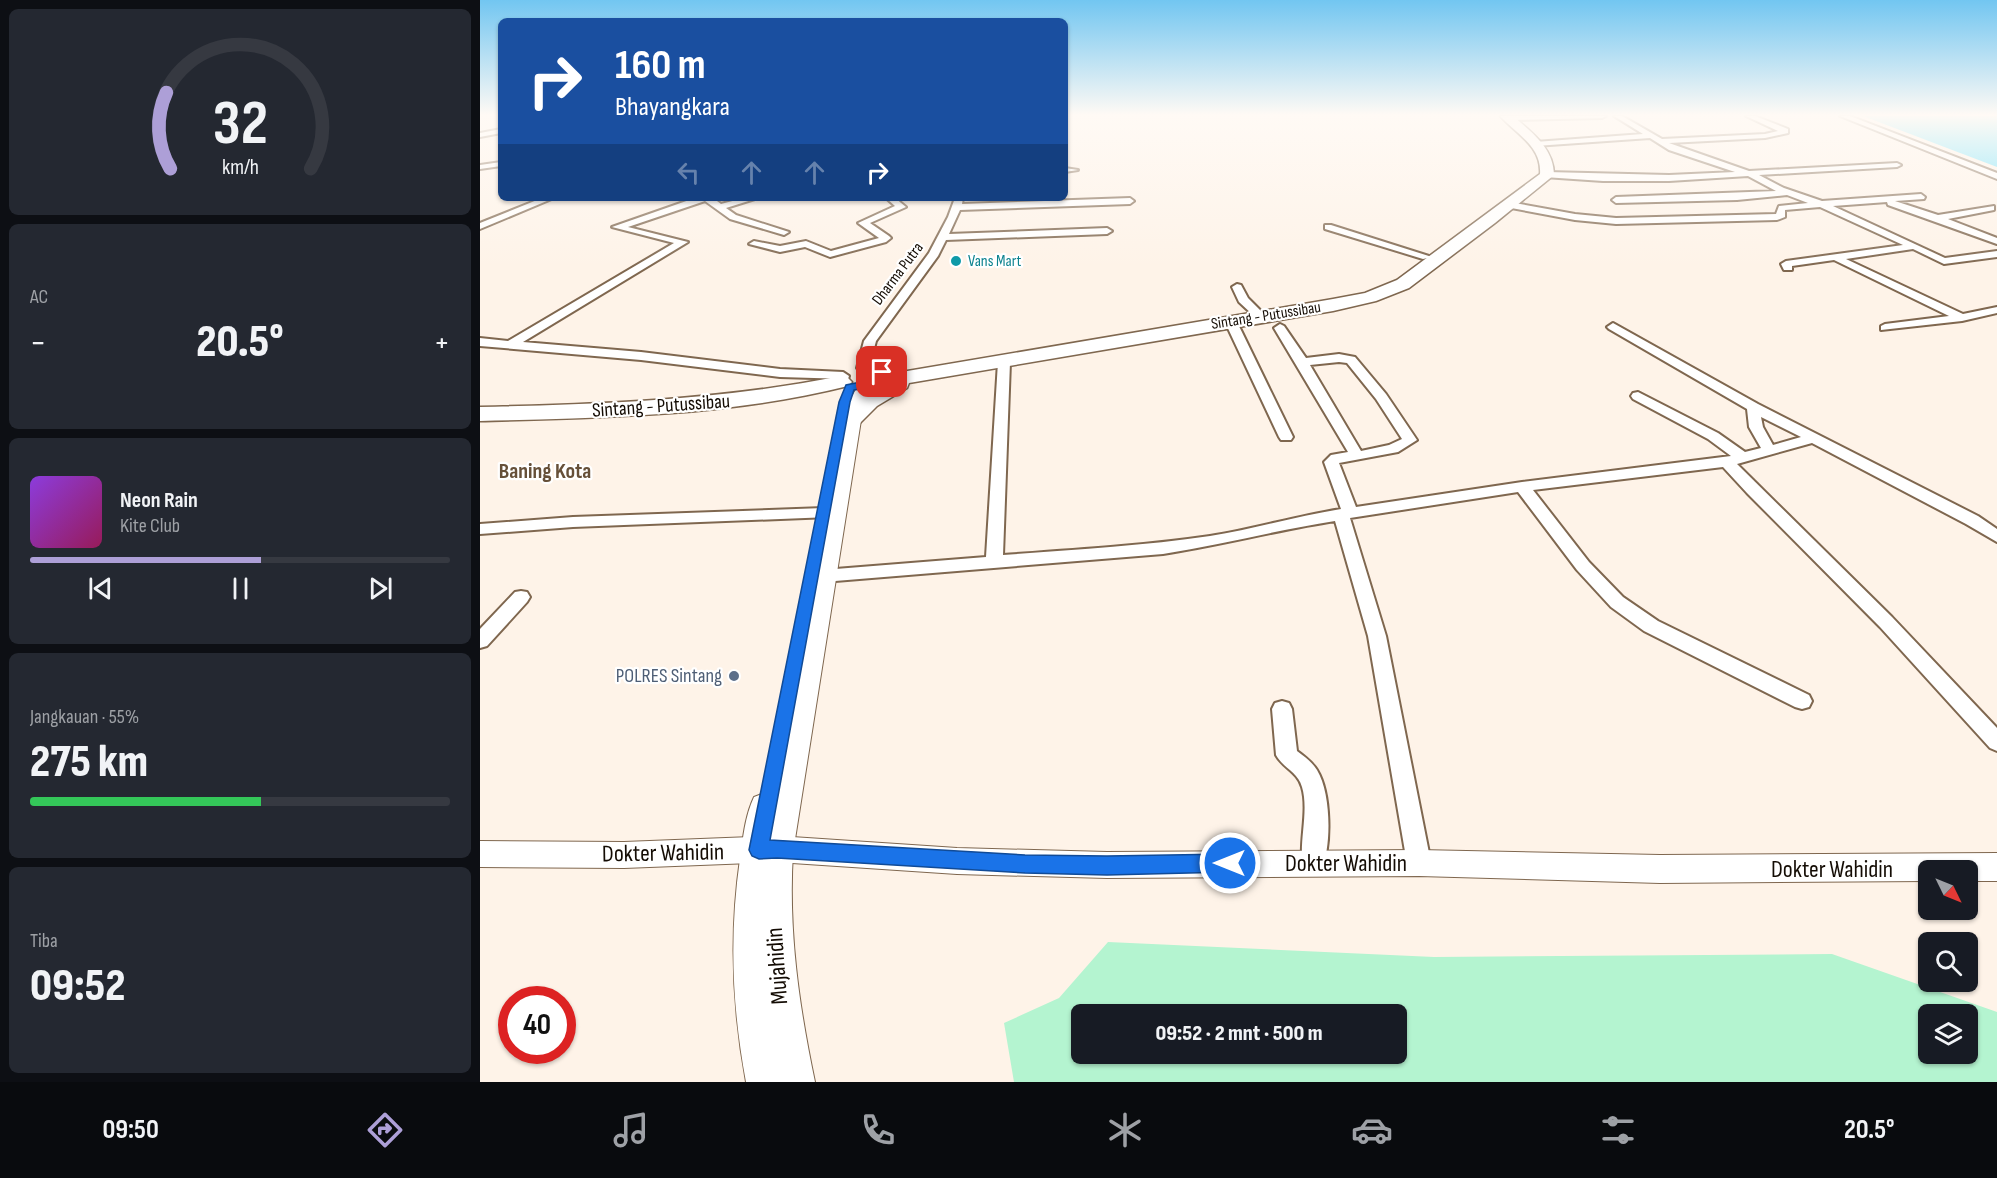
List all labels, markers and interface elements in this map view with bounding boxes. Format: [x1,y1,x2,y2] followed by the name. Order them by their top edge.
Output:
[615,40,706,91] text: 160 m
[516,42,594,120] icon: right
[212,87,268,162] text: 32
[615,91,730,123] text: Bhayangkara
[221,155,259,180] text: km/h
[672,156,705,189] icon: left
[735,156,768,189] icon: ahead
[798,156,831,189] icon: ahead
[861,156,894,189] icon: right
[868,239,928,309] street label: Dharma Putra
[968,252,1021,271] place label: Vans Mart
[949,254,963,268] marker: Vans Mart
[30,285,48,309] text: AC
[1210,298,1322,334] street label: Sintang - Putussibau
[196,315,284,370] text: 20.5°
[30,323,46,363] text: −
[434,323,450,363] text: +
[856,346,907,397] pin
[865,355,898,388] icon: arrive
[591,389,731,423] street label: Sintang - Putussibau
[499,458,591,485] district label: Baning Kota
[120,487,198,514] text: Neon Rain
[120,514,180,538] text: Kite Club
[84,572,117,605] icon: previous
[224,572,257,605] icon: pause
[364,572,397,605] icon: next
[616,664,722,688] place label: POLRES Sintang
[727,669,741,683] marker: POLRES Sintang
[30,705,139,729] text: Jangkauan · 55%
[30,735,148,790] text: 275 km
[1198,831,1262,895] position arrow
[602,837,724,869] street label: Dokter Wahidin
[1285,849,1407,878] street label: Dokter Wahidin
[1771,855,1893,884] street label: Dokter Wahidin
[1918,860,1978,920] north arrow
[1918,860,1978,1064] map controls
[760,926,794,1006] street label: Mujahidin
[30,929,58,953] text: Tiba
[1918,932,1978,992] button: search
[30,959,125,1014] text: 09:52
[498,986,576,1064] speed limit sign: 40
[1918,1004,1978,1064] button: layers
[1156,1020,1322,1047] text: 09:52 · 2 mnt · 500 m
[364,1109,406,1151] icon: directions
[610,1109,652,1151] icon: music
[857,1109,899,1151] icon: phone
[1104,1109,1146,1151] icon: climate
[1351,1109,1393,1151] icon: car
[1597,1109,1639,1151] icon: filters
[102,1114,159,1146] text: 09:50
[1844,1114,1895,1146] text: 20.5°

